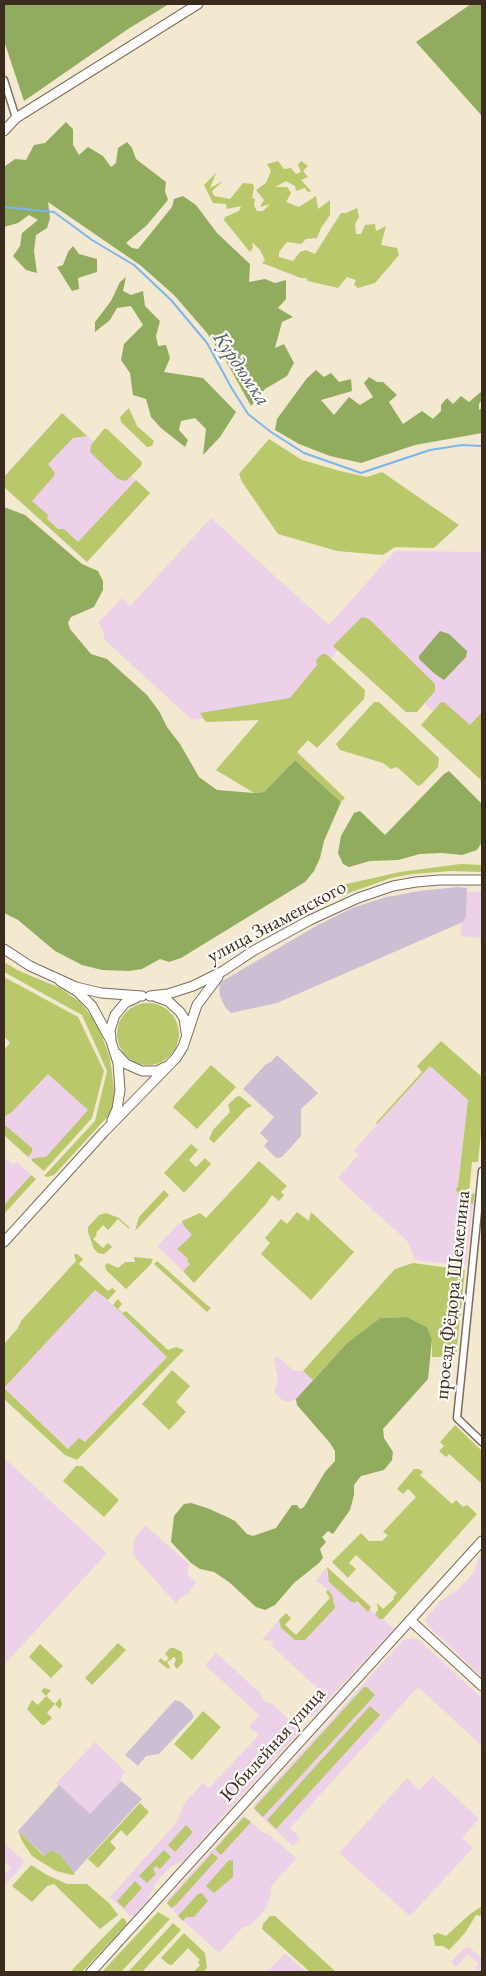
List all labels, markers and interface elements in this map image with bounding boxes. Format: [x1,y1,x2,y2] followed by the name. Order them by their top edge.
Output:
[207,327,275,411] water label: Курдюмка
[203,875,351,969] street label: улица Знаменского
[430,1189,476,1401] street label: проезд Фёдора Шемелина
[215,1682,331,1808] street label: Юбилейная улица

